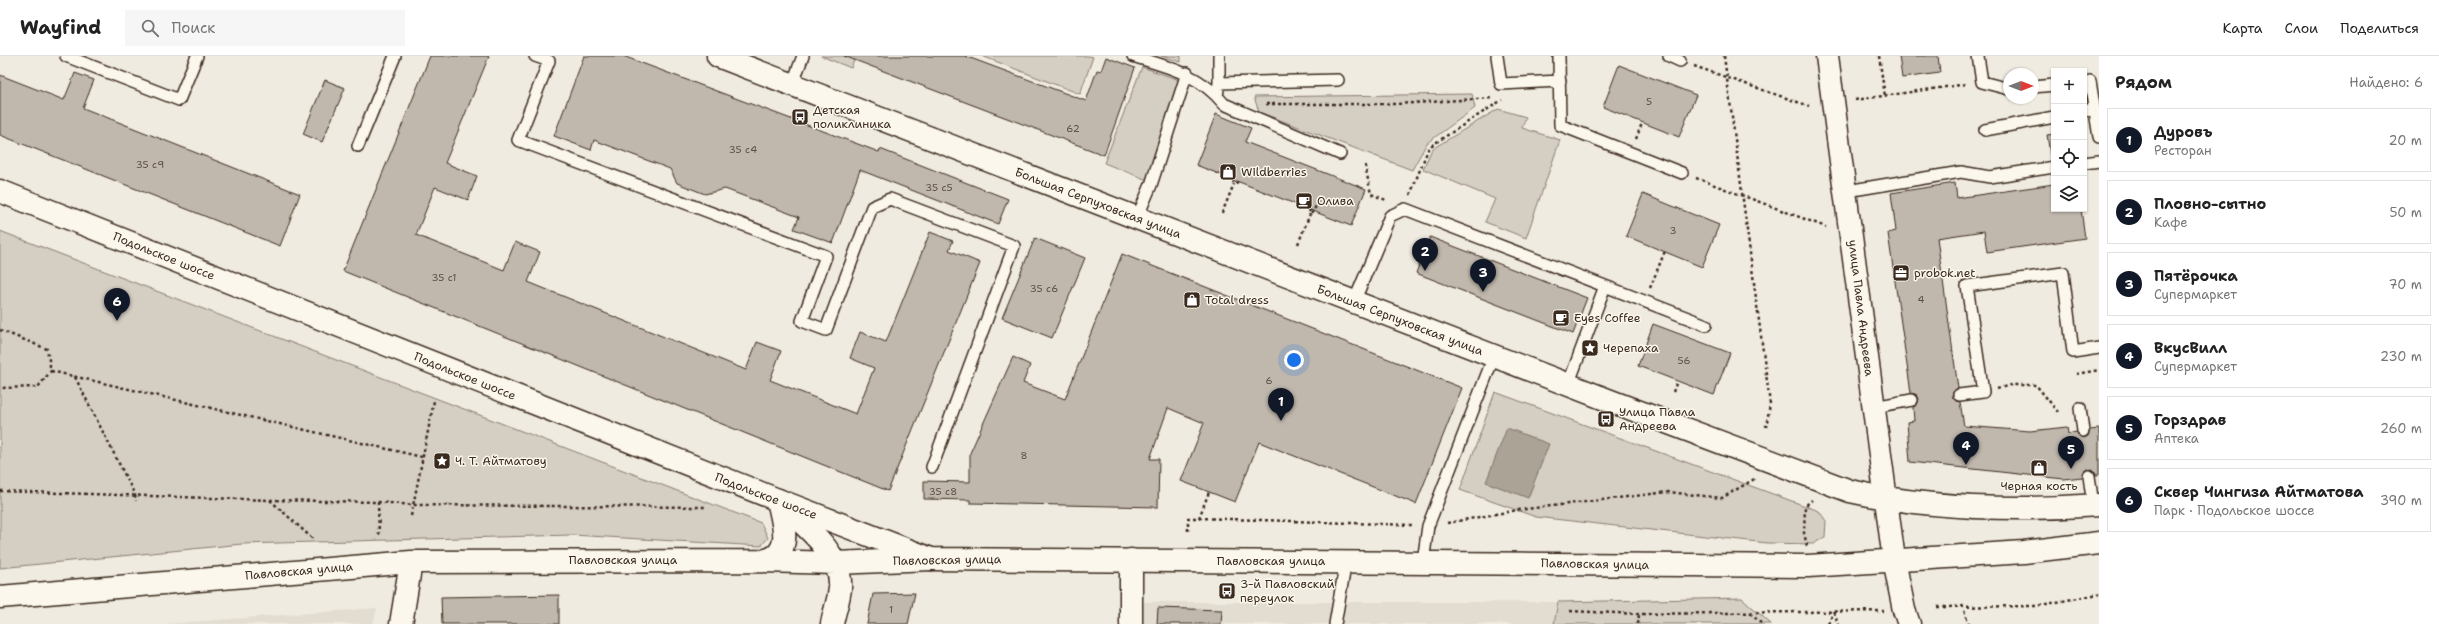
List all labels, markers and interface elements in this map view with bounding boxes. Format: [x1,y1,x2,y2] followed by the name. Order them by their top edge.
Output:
[125,10,405,46] search box
[20,15,101,40] text: Wayfind
[139,17,161,39] icon: search
[171,18,215,38] text: Поиск
[2222,19,2263,37] text: Карта
[2285,19,2318,37] text: Слои
[2340,19,2419,37] text: Поделиться
[2003,68,2039,104] north arrow
[2051,68,2087,212] map controls
[2051,68,2087,104] button: +
[2115,71,2172,93] text: Рядом
[2349,74,2423,91] text: Найдено: 6
[1646,95,1652,108] house number: 5
[813,102,891,132] place label: Детская поликлиника
[2051,104,2087,140] button: −
[790,107,810,127] bus stop icon: Детская поликлиника
[1066,122,1080,135] house number: 62
[2154,122,2212,142] text: Дуровъ
[2126,132,2132,149] text: 1
[2389,132,2422,149] text: 20 m
[2051,140,2087,176] button: locate
[2154,142,2212,159] text: Ресторан
[729,143,757,156] house number: 35 с4
[136,158,164,171] house number: 35 с9
[1218,162,1238,182] shop icon: Wildberries
[1013,164,1184,242] street label: Большая Серпуховская улица
[1241,164,1307,180] place label: Wildberries
[2051,176,2087,212] button: layers
[925,181,953,194] house number: 35 с5
[1294,191,1314,211] cafe icon: Олива
[1317,193,1354,209] place label: Олива
[2154,194,2266,214] text: Пловно-сытно
[2124,204,2134,221] text: 2
[2389,204,2422,221] text: 50 m
[2154,214,2188,231] text: Кафе
[1670,224,1677,237] house number: 3
[111,228,217,284] street label: Подольское шоссе
[1412,238,1438,271] pin: 2
[1845,239,1877,378] street label: улица Павла Андреева
[1470,259,1496,292] pin: 3
[1891,263,1911,283] office icon: probok.net
[1914,265,1976,281] place label: probok.net
[2154,266,2238,286] text: Пятёрочка
[432,271,456,284] house number: 35 с1
[2124,276,2134,293] text: 3
[2388,276,2422,293] text: 70 m
[1315,281,1486,359] street label: Большая Серпуховская улица
[1030,282,1058,295] house number: 35 с6
[2154,286,2237,303] text: Супермаркет
[104,288,130,321] pin: 6
[1182,290,1202,310] shop icon: Total dress
[1205,292,1269,308] place label: Total dress
[1918,293,1925,306] house number: 4
[1551,308,1571,328] cafe icon: Eyes Coffee
[1574,310,1641,326] place label: Eyes Coffee
[1580,338,1600,358] place icon: Черепаха
[2154,338,2227,358] text: ВкусВилл
[1603,340,1659,356] place label: Черепаха
[412,348,518,404] street label: Подольское шоссе
[2124,348,2134,365] text: 4
[2380,348,2422,365] text: 230 m
[1284,350,1304,370] your location
[1678,354,1690,367] house number: 56
[2154,358,2237,375] text: Супермаркет
[1266,374,1273,387] house number: 6
[1268,388,1294,421] pin: 1
[1619,404,1696,434] place label: Улица Павла Андреева
[1596,409,1616,429] bus stop icon: Улица Павла Андреева
[2154,410,2226,430] text: Горздрав
[2125,420,2133,437] text: 5
[2380,420,2422,437] text: 260 m
[2154,430,2199,447] text: Аптека
[1953,432,1979,465] pin: 4
[2058,436,2084,469] pin: 5
[1021,449,1028,462] house number: 8
[432,451,452,471] place icon: Ч. Т. Айтматову
[455,453,547,469] place label: Ч. Т. Айтматову
[2029,458,2049,478] shop icon: Черная кость
[713,469,820,523] street label: Подольское шоссе
[2000,478,2078,494] place label: Черная кость
[2154,482,2363,502] text: Сквер Чингиза Айтматова
[929,485,957,498] house number: 35 с8
[2124,492,2134,509] text: 6
[2380,492,2422,509] text: 390 m
[2154,502,2315,519] text: Парк · Подольское шоссе
[893,551,1002,569] street label: Павловская улица
[569,552,678,568] street label: Павловская улица
[1217,553,1326,569] street label: Павловская улица
[1541,555,1650,573] street label: Павловская улица
[244,558,354,584] street label: Павловская улица
[1240,576,1335,606] place label: 3-й Павловский переулок
[1217,581,1237,601] bus stop icon: 3-й Павловский переулок
[889,603,893,616] house number: 1

